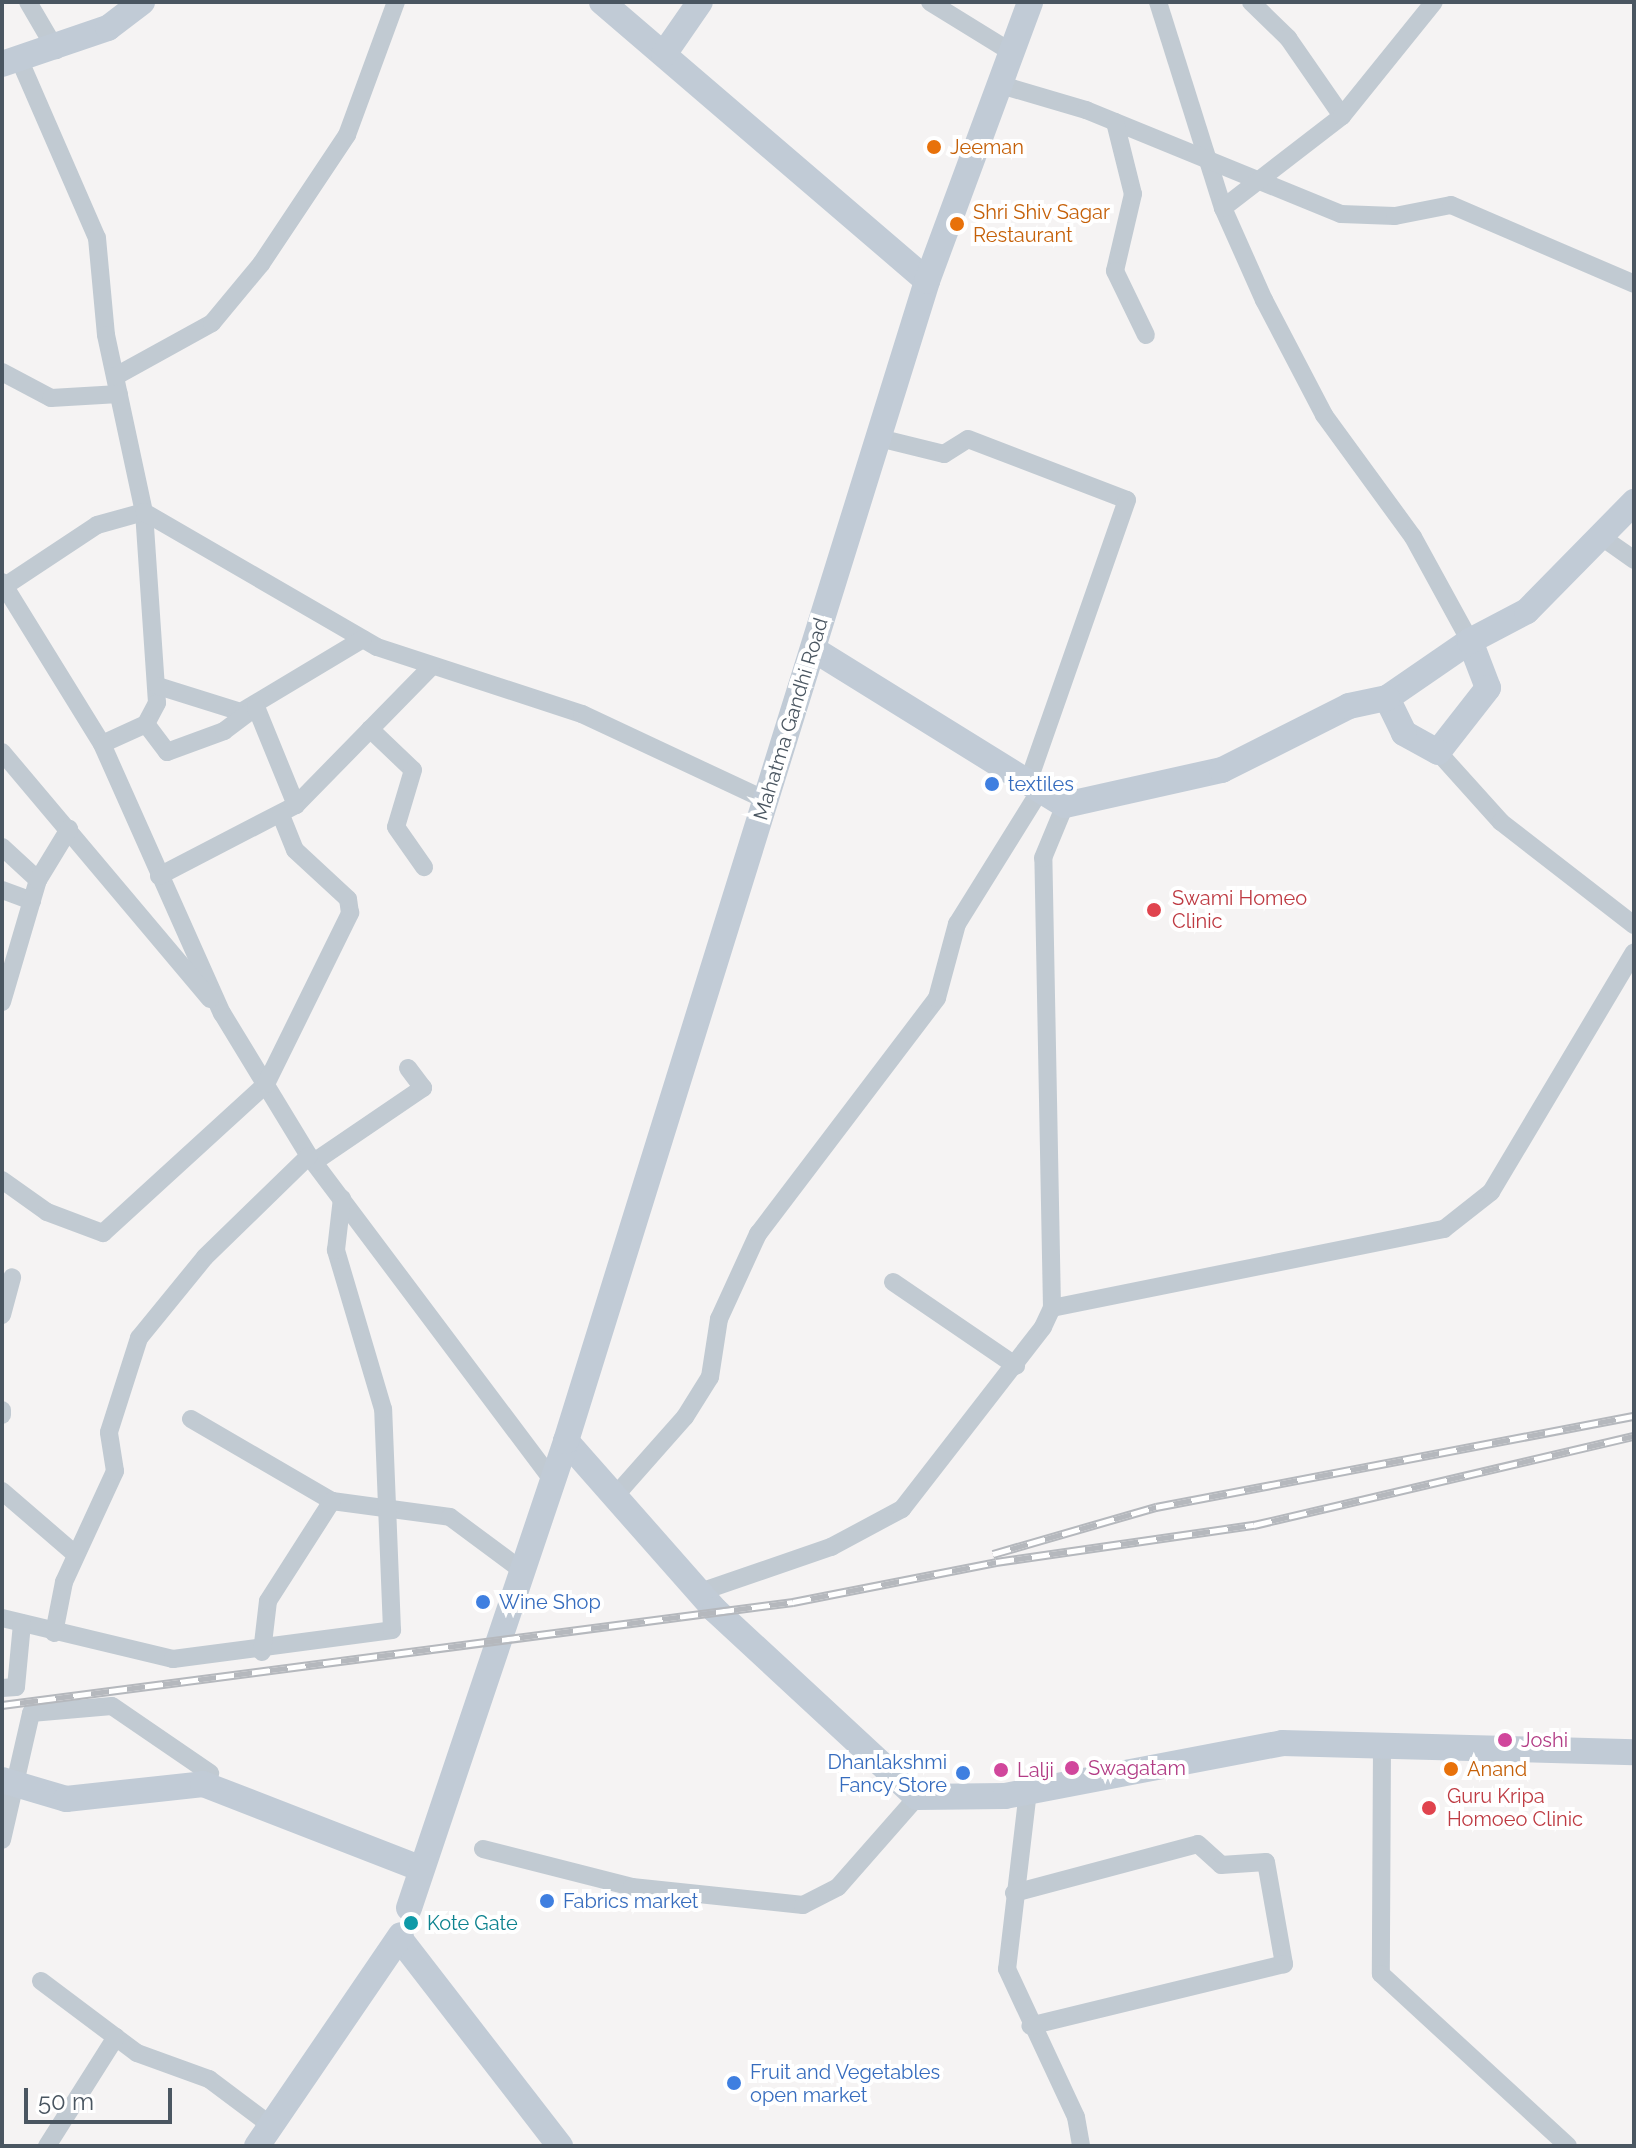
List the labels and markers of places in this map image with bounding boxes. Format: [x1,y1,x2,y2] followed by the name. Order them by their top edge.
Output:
[950,135,1024,159] place label: Jeeman
[925,138,943,156] marker: Jeeman
[973,200,1111,247] place label: Shri Shiv Sagar Restaurant
[948,215,966,233] marker: Shri Shiv Sagar Restaurant
[1008,772,1074,796] place label: textiles
[983,775,1001,793] marker: textiles
[1172,886,1307,933] place label: Swami Homeo Clinic
[1143,899,1165,921] marker: Swami Homeo Clinic
[499,1590,601,1614] place label: Wine Shop
[474,1593,492,1611] marker: Wine Shop
[1521,1728,1568,1752] place label: Joshi
[1496,1731,1514,1749] marker: Joshi
[827,1750,947,1797] place label: Dhanlakshmi Fancy Store
[1088,1756,1186,1780] place label: Swagatam
[1467,1757,1527,1781] place label: Anand
[1017,1758,1054,1782] place label: Lalji
[1063,1759,1081,1777] marker: Swagatam
[1442,1760,1460,1778] marker: Anand
[992,1761,1010,1779] marker: Lalji
[954,1764,972,1782] marker: Dhanlakshmi Fancy Store
[1447,1784,1583,1831] place label: Guru Kripa Homoeo Clinic
[1418,1797,1440,1819] marker: Guru Kripa Homoeo Clinic
[563,1889,699,1913] place label: Fabrics market
[538,1892,556,1910] marker: Fabrics market
[427,1911,518,1935] place label: Kote Gate
[402,1914,420,1932] marker: Kote Gate
[750,2060,941,2107] place label: Fruit and Vegetables open market
[725,2074,743,2092] marker: Fruit and Vegetables open market

